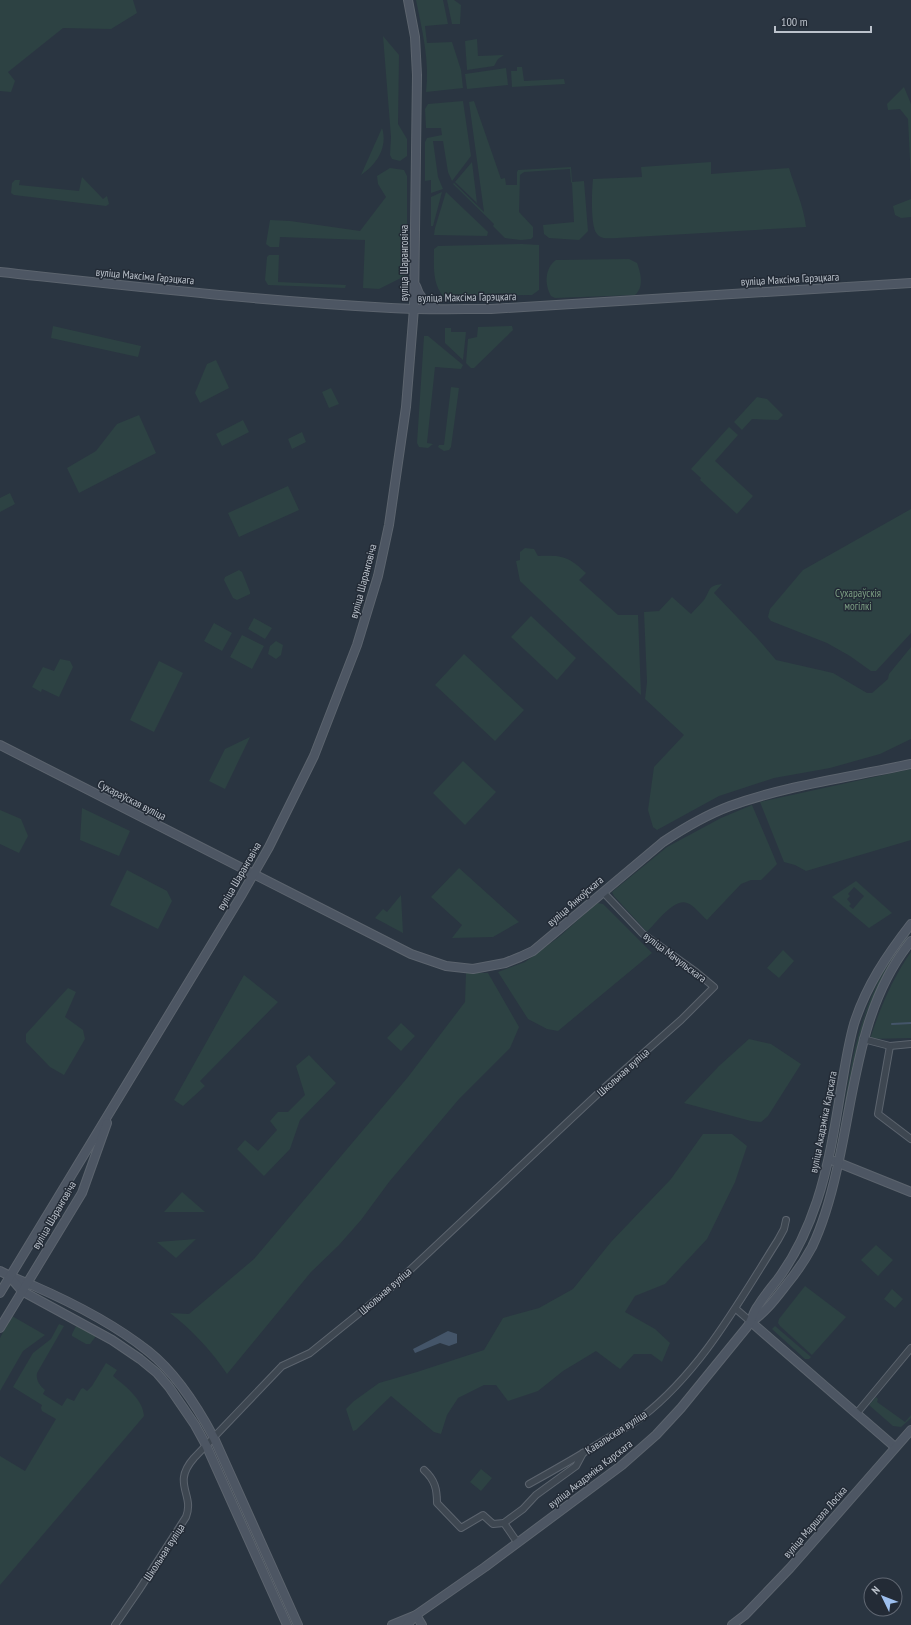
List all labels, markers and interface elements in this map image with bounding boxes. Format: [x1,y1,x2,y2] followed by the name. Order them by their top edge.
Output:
[775,8,871,34] scale bar
[781,14,808,29] text: 100 m
[397,225,411,301] street label: вуліца Шаранговіча
[95,265,195,287] street label: вуліца Максіма Гарэцкага
[740,269,840,289] street label: вуліца Максіма Гарэцкага
[418,289,516,305] street label: вуліца Максіма Гарэцкага
[346,542,380,620] street label: вуліца Шаранговіча
[835,586,881,613] park label: Сухараўскія могілкі
[95,777,169,823] street label: Сухараўская вуліца
[214,839,264,913] street label: вуліца Шаранговіча
[544,873,606,929] street label: вуліца Янкоўскага
[641,929,709,985] street label: вуліца Мачульскага
[594,1045,652,1099] street label: Школьная вуліца
[806,1070,840,1174] street label: вуліца Акадэміка Карскага
[29,1178,79,1252] street label: вуліца Шаранговіча
[356,1264,414,1318] street label: Школьная вуліца
[582,1407,650,1457] street label: Кавальская вуліца
[545,1437,635,1511] street label: вуліца Акадэміка Карскага
[780,1483,850,1561] street label: вуліца Маршала Лосіка
[140,1521,188,1583] street label: Школьная вуліца
[863,1577,903,1617] north arrow
[869,1583,883,1597] text: N

